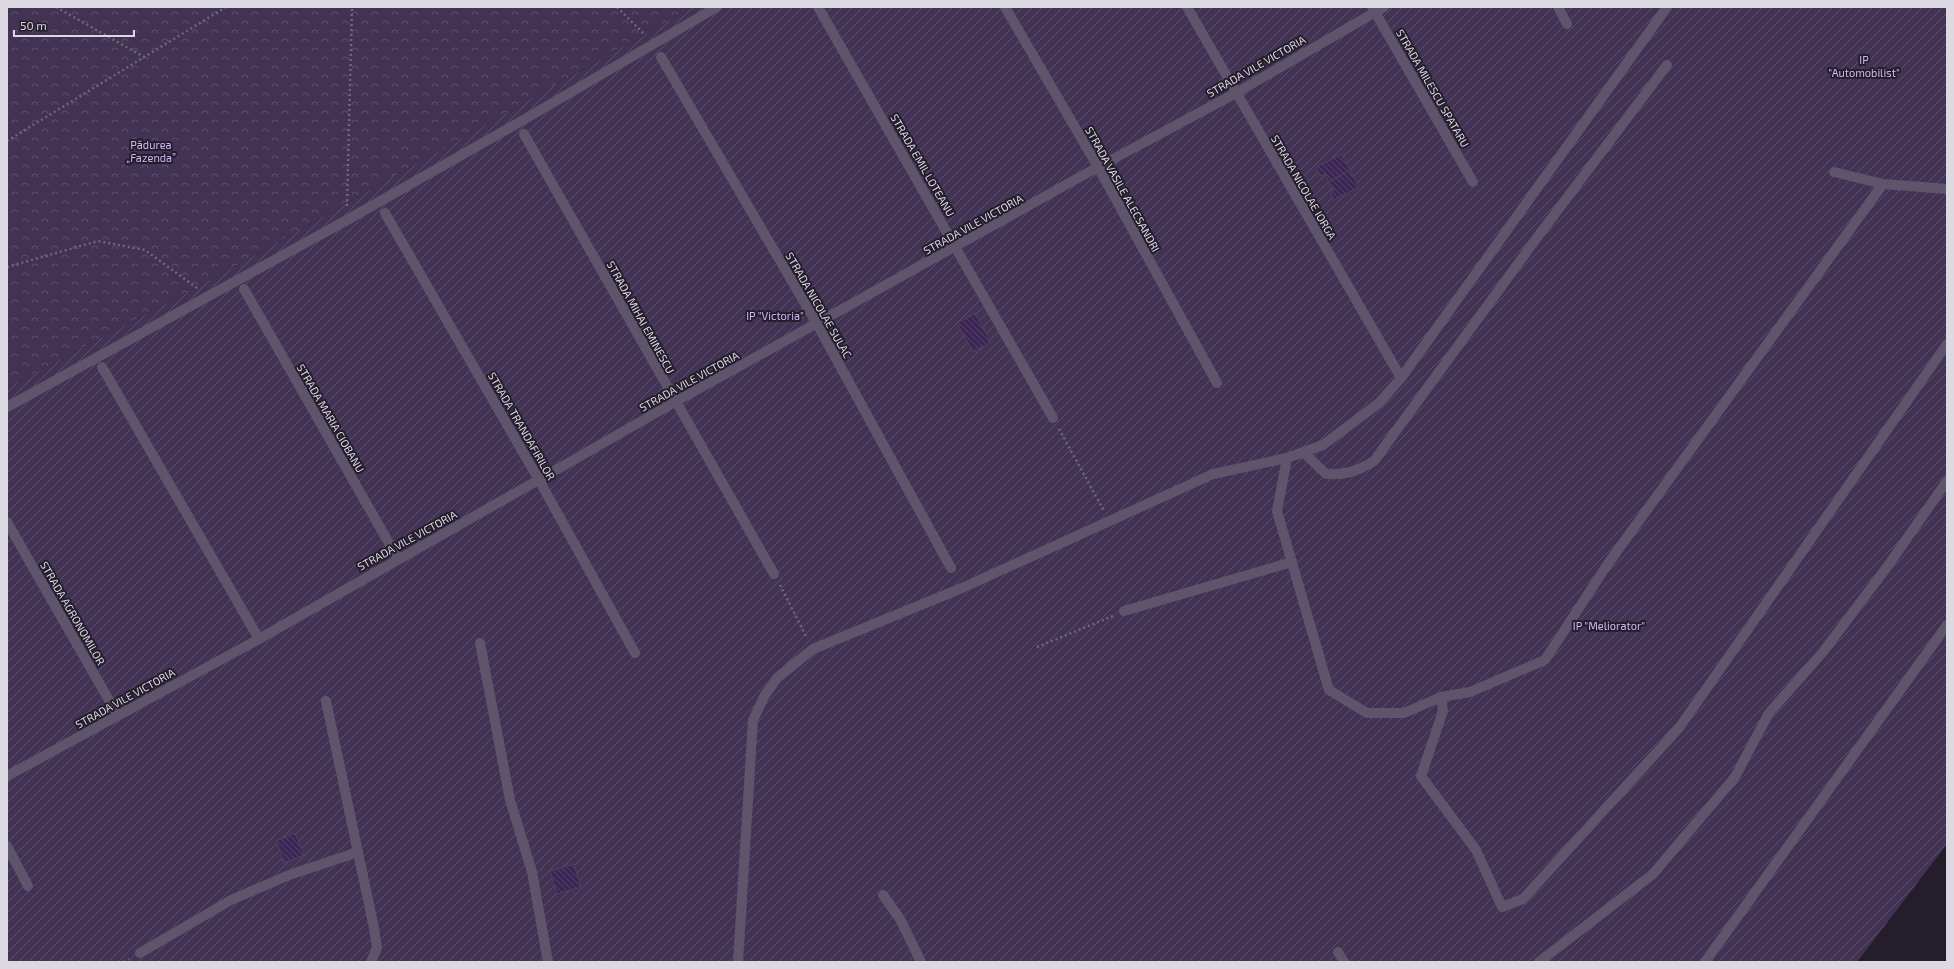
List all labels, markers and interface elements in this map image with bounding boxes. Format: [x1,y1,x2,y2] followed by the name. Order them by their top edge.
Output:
[14,12,134,38] scale bar
[20,18,47,32] text: 50 m
[1394,27,1472,149] street label: STRADA MILESCU SPATARU
[1204,32,1308,100] street label: STRADA VILE VICTORIA
[1828,53,1900,79] park label: IP "Automobilist"
[888,111,958,219] street label: STRADA EMIL LOTEANU
[1083,124,1163,254] street label: STRADA VASILE ALECSANDRI
[1269,132,1339,242] street label: STRADA NICOLAE IORGA
[126,138,176,164] park label: Pădurea „Fazenda”
[921,191,1025,257] street label: STRADA VILE VICTORIA
[783,250,855,360] street label: STRADA NICOLAE SULAC
[605,258,677,376] street label: STRADA MIHAI EMINESCU
[746,309,804,322] park label: IP "Victoria"
[637,348,741,414] street label: STRADA VILE VICTORIA
[295,362,367,474] street label: STRADA MARIA CIOBANU
[486,370,558,482] street label: STRADA TRANDAFIRILOR
[355,507,459,573] street label: STRADA VILE VICTORIA
[38,559,108,667] street label: STRADA AGRONOMILOR
[1573,619,1645,632] park label: IP "Meliorator"
[73,665,177,731] street label: STRADA VILE VICTORIA

